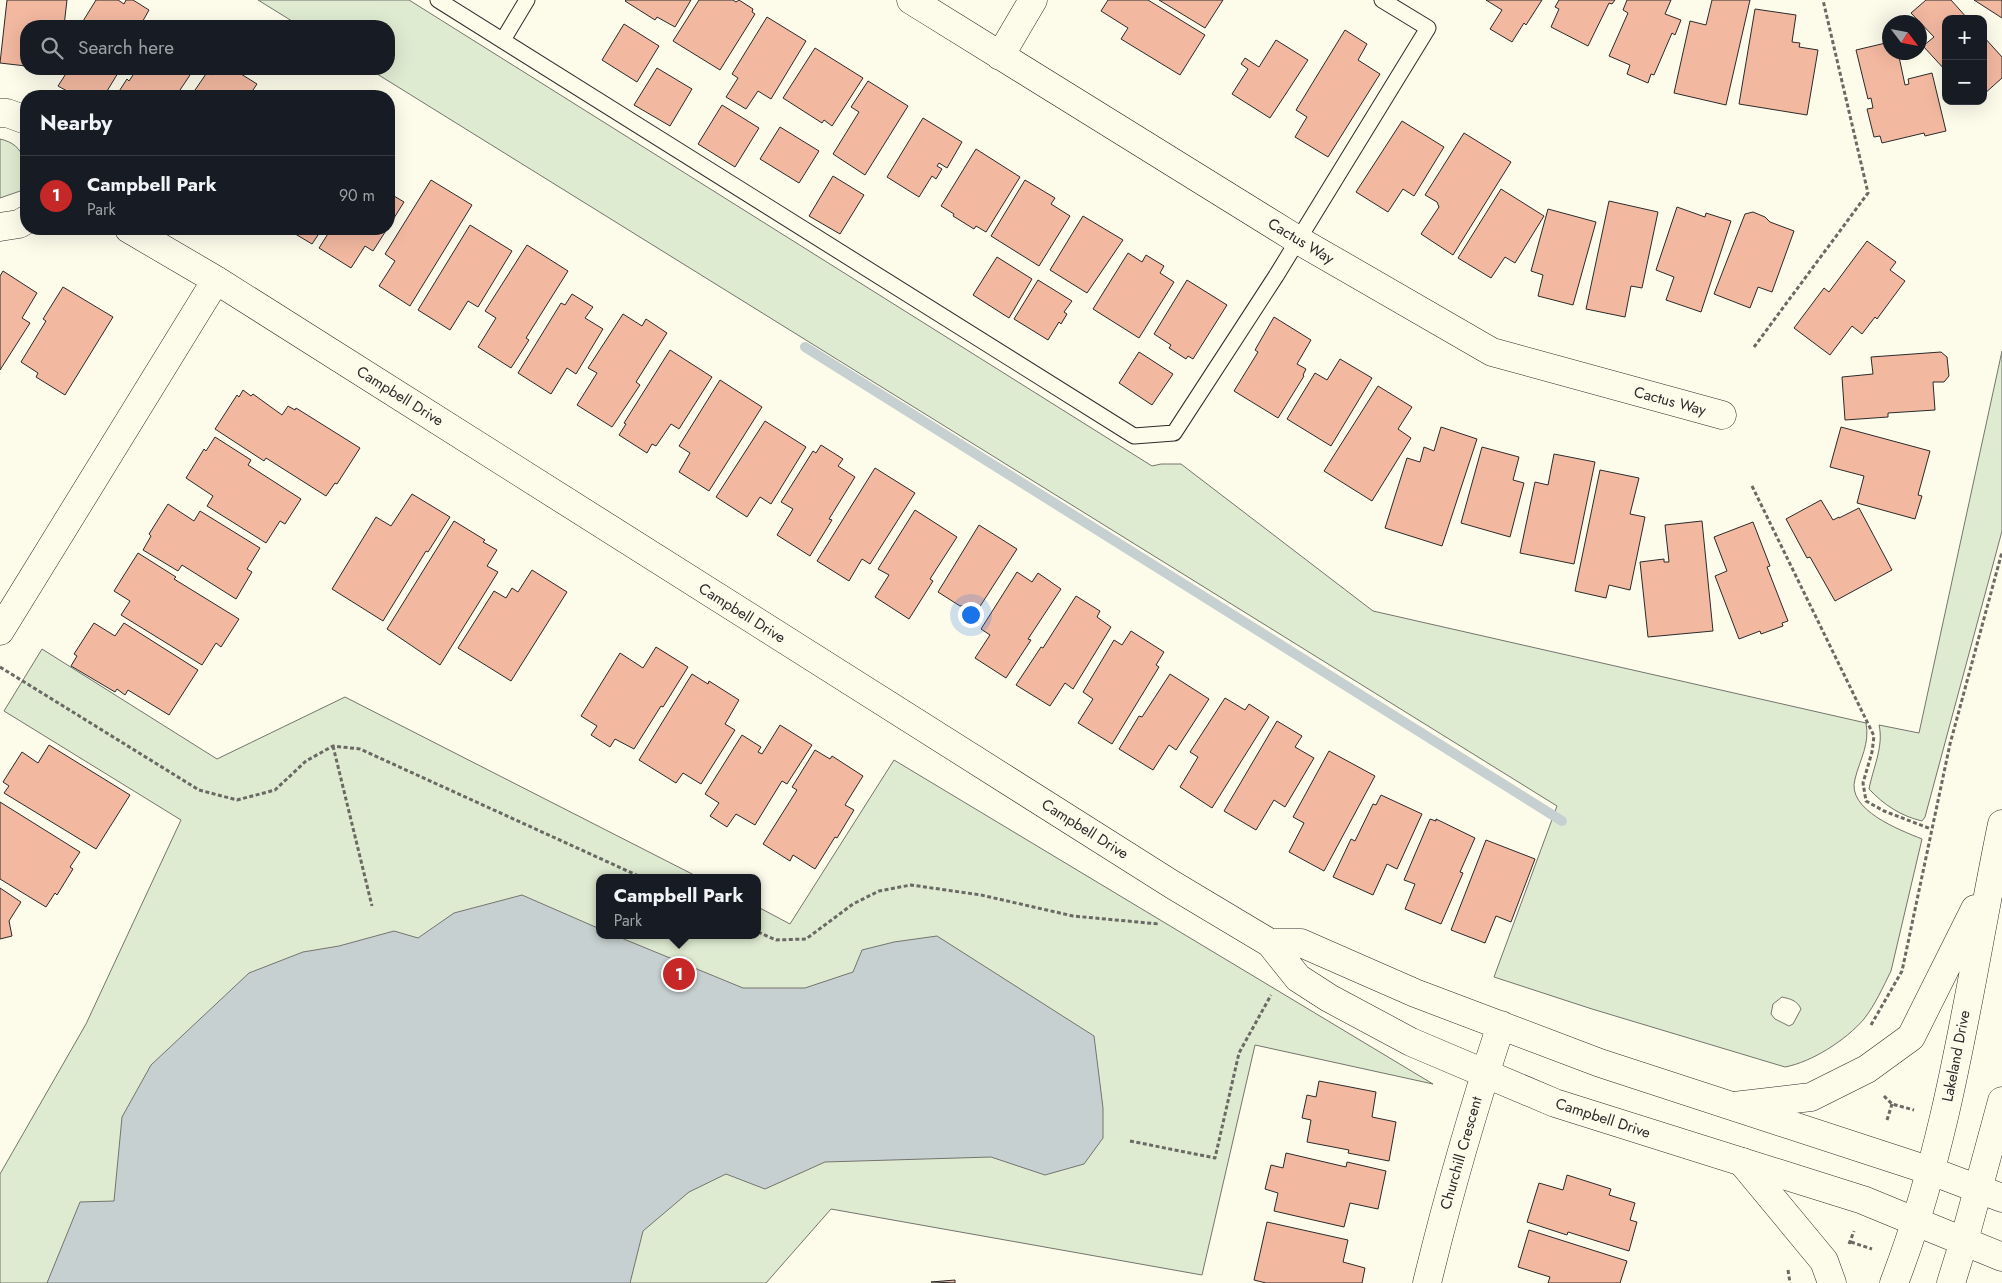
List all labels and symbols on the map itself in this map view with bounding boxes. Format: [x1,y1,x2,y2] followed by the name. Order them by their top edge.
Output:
[1882,15,1927,60] north arrow
[1264,213,1339,270] street label: Cactus Way
[352,361,448,432] street label: Campbell Drive
[1632,381,1709,421] street label: Cactus Way
[694,578,790,649] street label: Campbell Drive
[958,602,984,628] your location
[1037,794,1133,865] street label: Campbell Drive
[663,955,695,993] pin: 1
[1936,1008,1976,1104] street label: Lakeland Drive
[1553,1092,1654,1144] street label: Campbell Drive
[1434,1094,1488,1212] street label: Churchill Crescent

